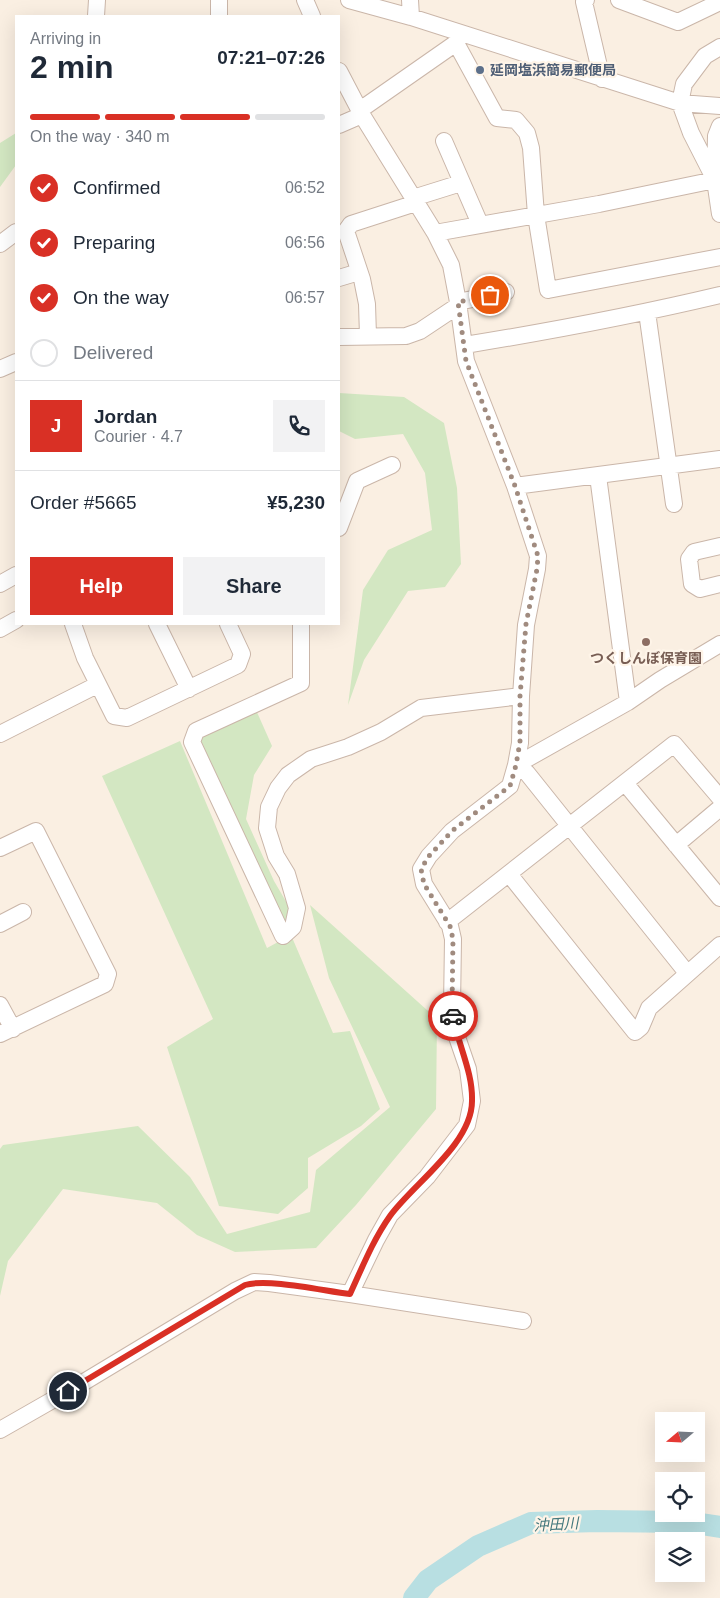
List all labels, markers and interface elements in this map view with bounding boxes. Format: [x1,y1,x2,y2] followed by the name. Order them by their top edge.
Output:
[30,30,101,47] text: Arriving in
[217,47,325,68] text: 07:21–07:26
[30,49,114,85] text: 2 min
[490,62,616,78] place label: 延岡塩浜簡易郵便局
[474,64,486,76] marker: 延岡塩浜簡易郵便局
[30,128,170,145] text: On the way · 340 m
[30,174,58,202] icon: check
[73,177,161,198] text: Confirmed
[285,179,325,196] text: 06:52
[30,229,58,257] icon: check
[73,232,155,253] text: Preparing
[285,234,325,251] text: 06:56
[469,274,511,316] pin
[476,281,504,309] icon: bag
[30,284,58,312] icon: check
[73,287,169,308] text: On the way
[285,289,325,306] text: 06:57
[73,342,153,363] text: Delivered
[273,400,325,452] button: phone
[94,406,157,427] text: Jordan
[51,415,61,436] text: J
[94,428,183,445] text: Courier · 4.7
[30,492,137,513] text: Order #5665
[267,492,325,513] text: ¥5,230
[30,557,173,615] button: Help
[183,557,325,615] button: Share
[640,636,652,648] marker: つくしんぼ保育園
[590,650,702,666] place label: つくしんぼ保育園
[428,991,478,1041] courier
[439,1002,467,1030] icon: car
[47,1370,89,1412] pin
[54,1377,82,1405] icon: home
[655,1412,705,1462] north arrow
[655,1412,705,1582] map controls
[655,1472,705,1522] button: locate
[533,1514,581,1534] water label: 沖田川
[655,1532,705,1582] button: layers

